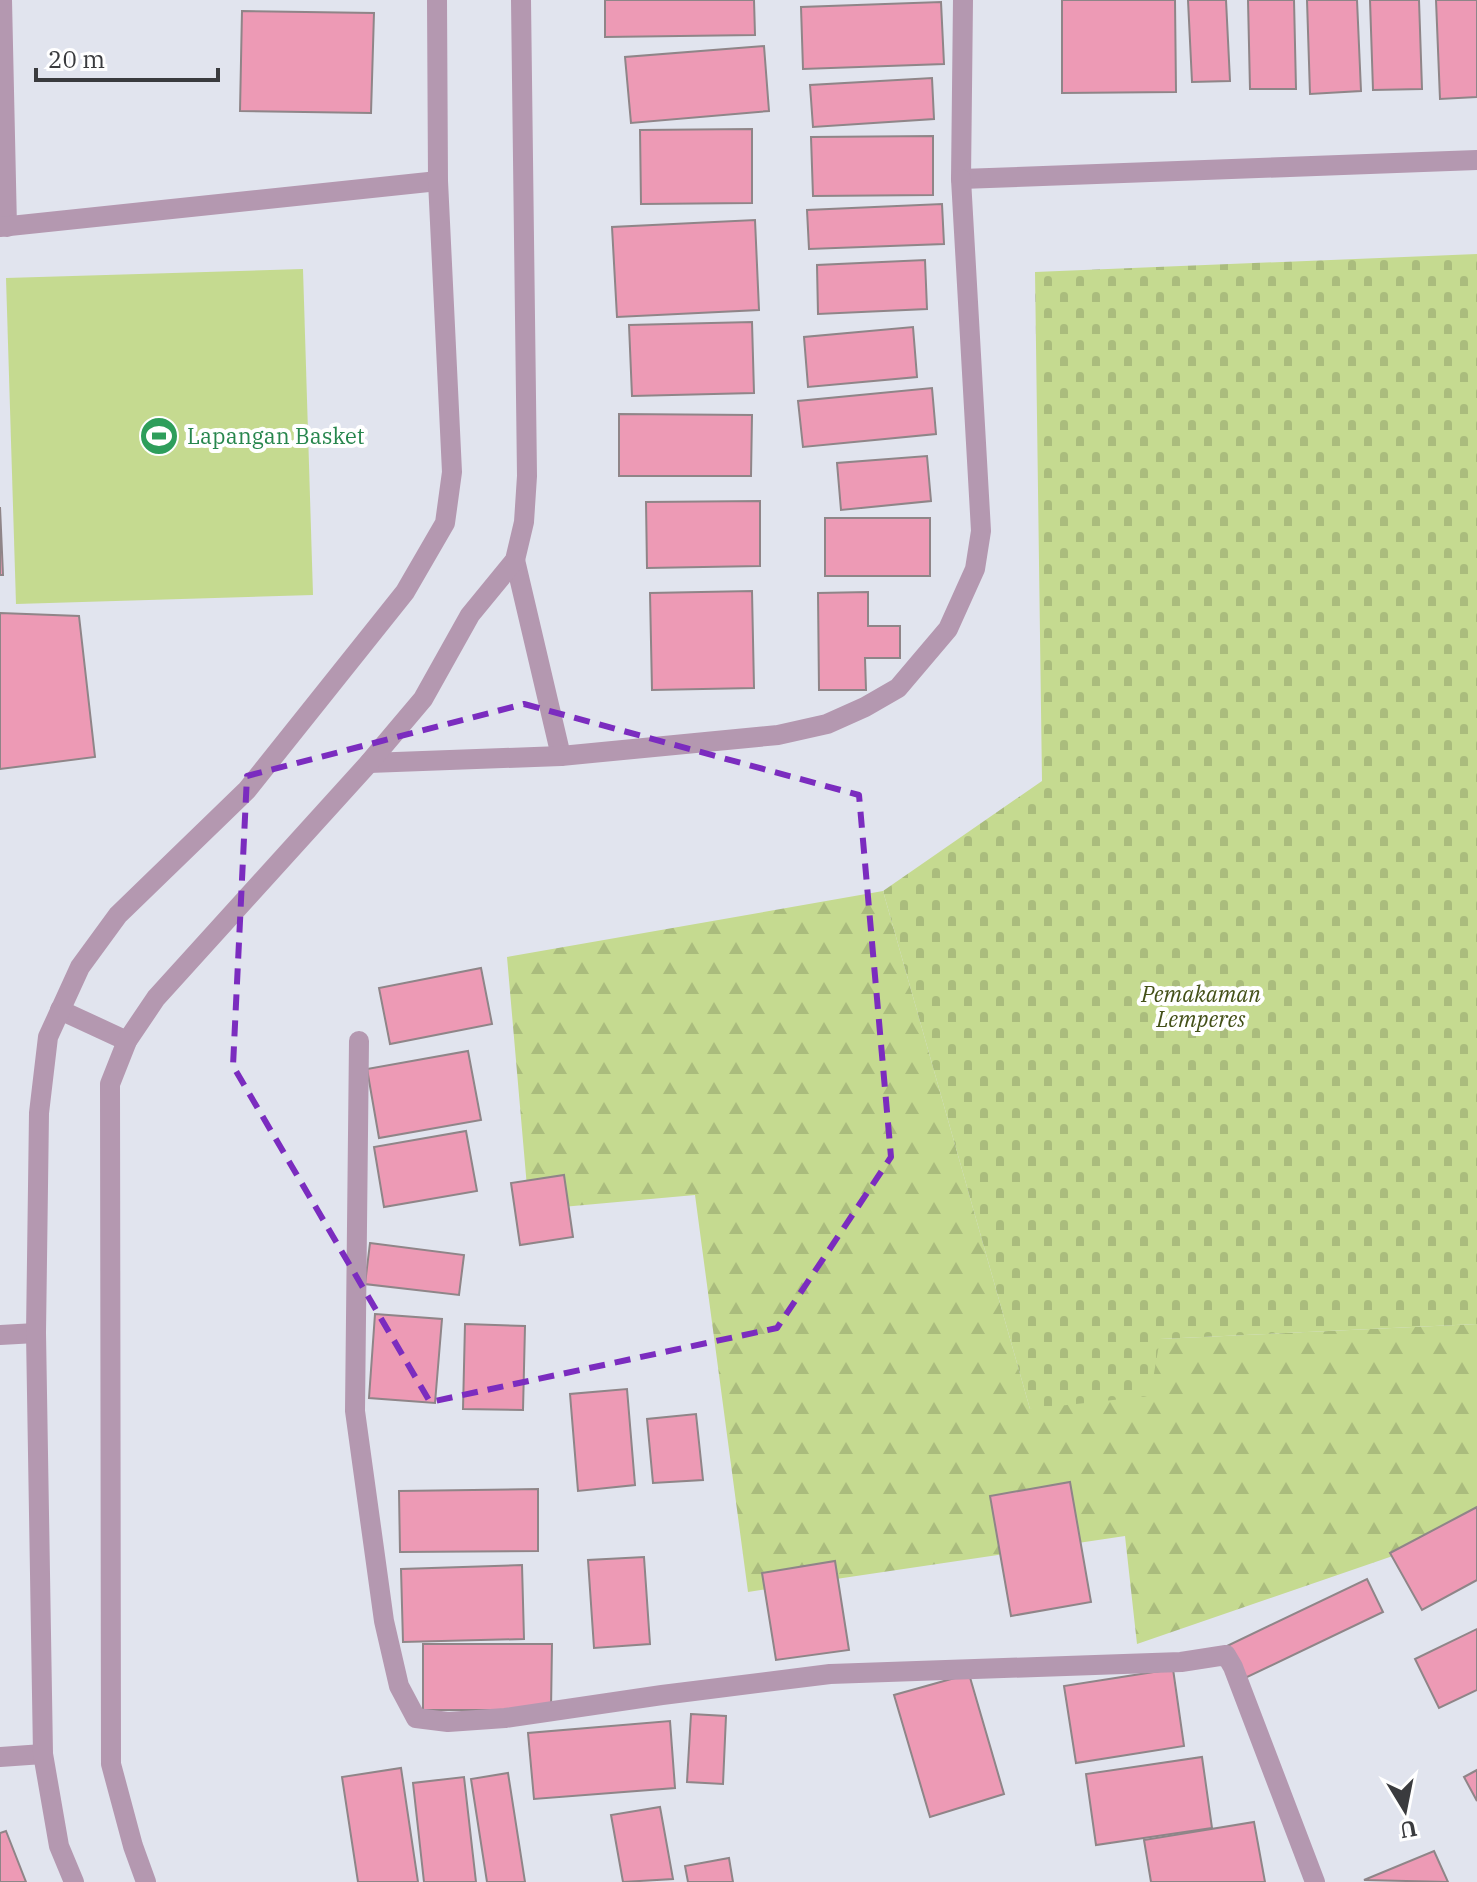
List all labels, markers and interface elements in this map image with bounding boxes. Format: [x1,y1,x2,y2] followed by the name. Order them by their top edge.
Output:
[36,32,218,82] scale bar
[48,43,105,75] text: 20 m
[138,415,180,457] sports icon: Lapangan Basket
[187,421,365,450] place label: Lapangan Basket
[1140,979,1261,1033] park label: Pemakaman Lemperes
[1365,1770,1445,1850] north arrow
[1398,1814,1419,1846] text: U

